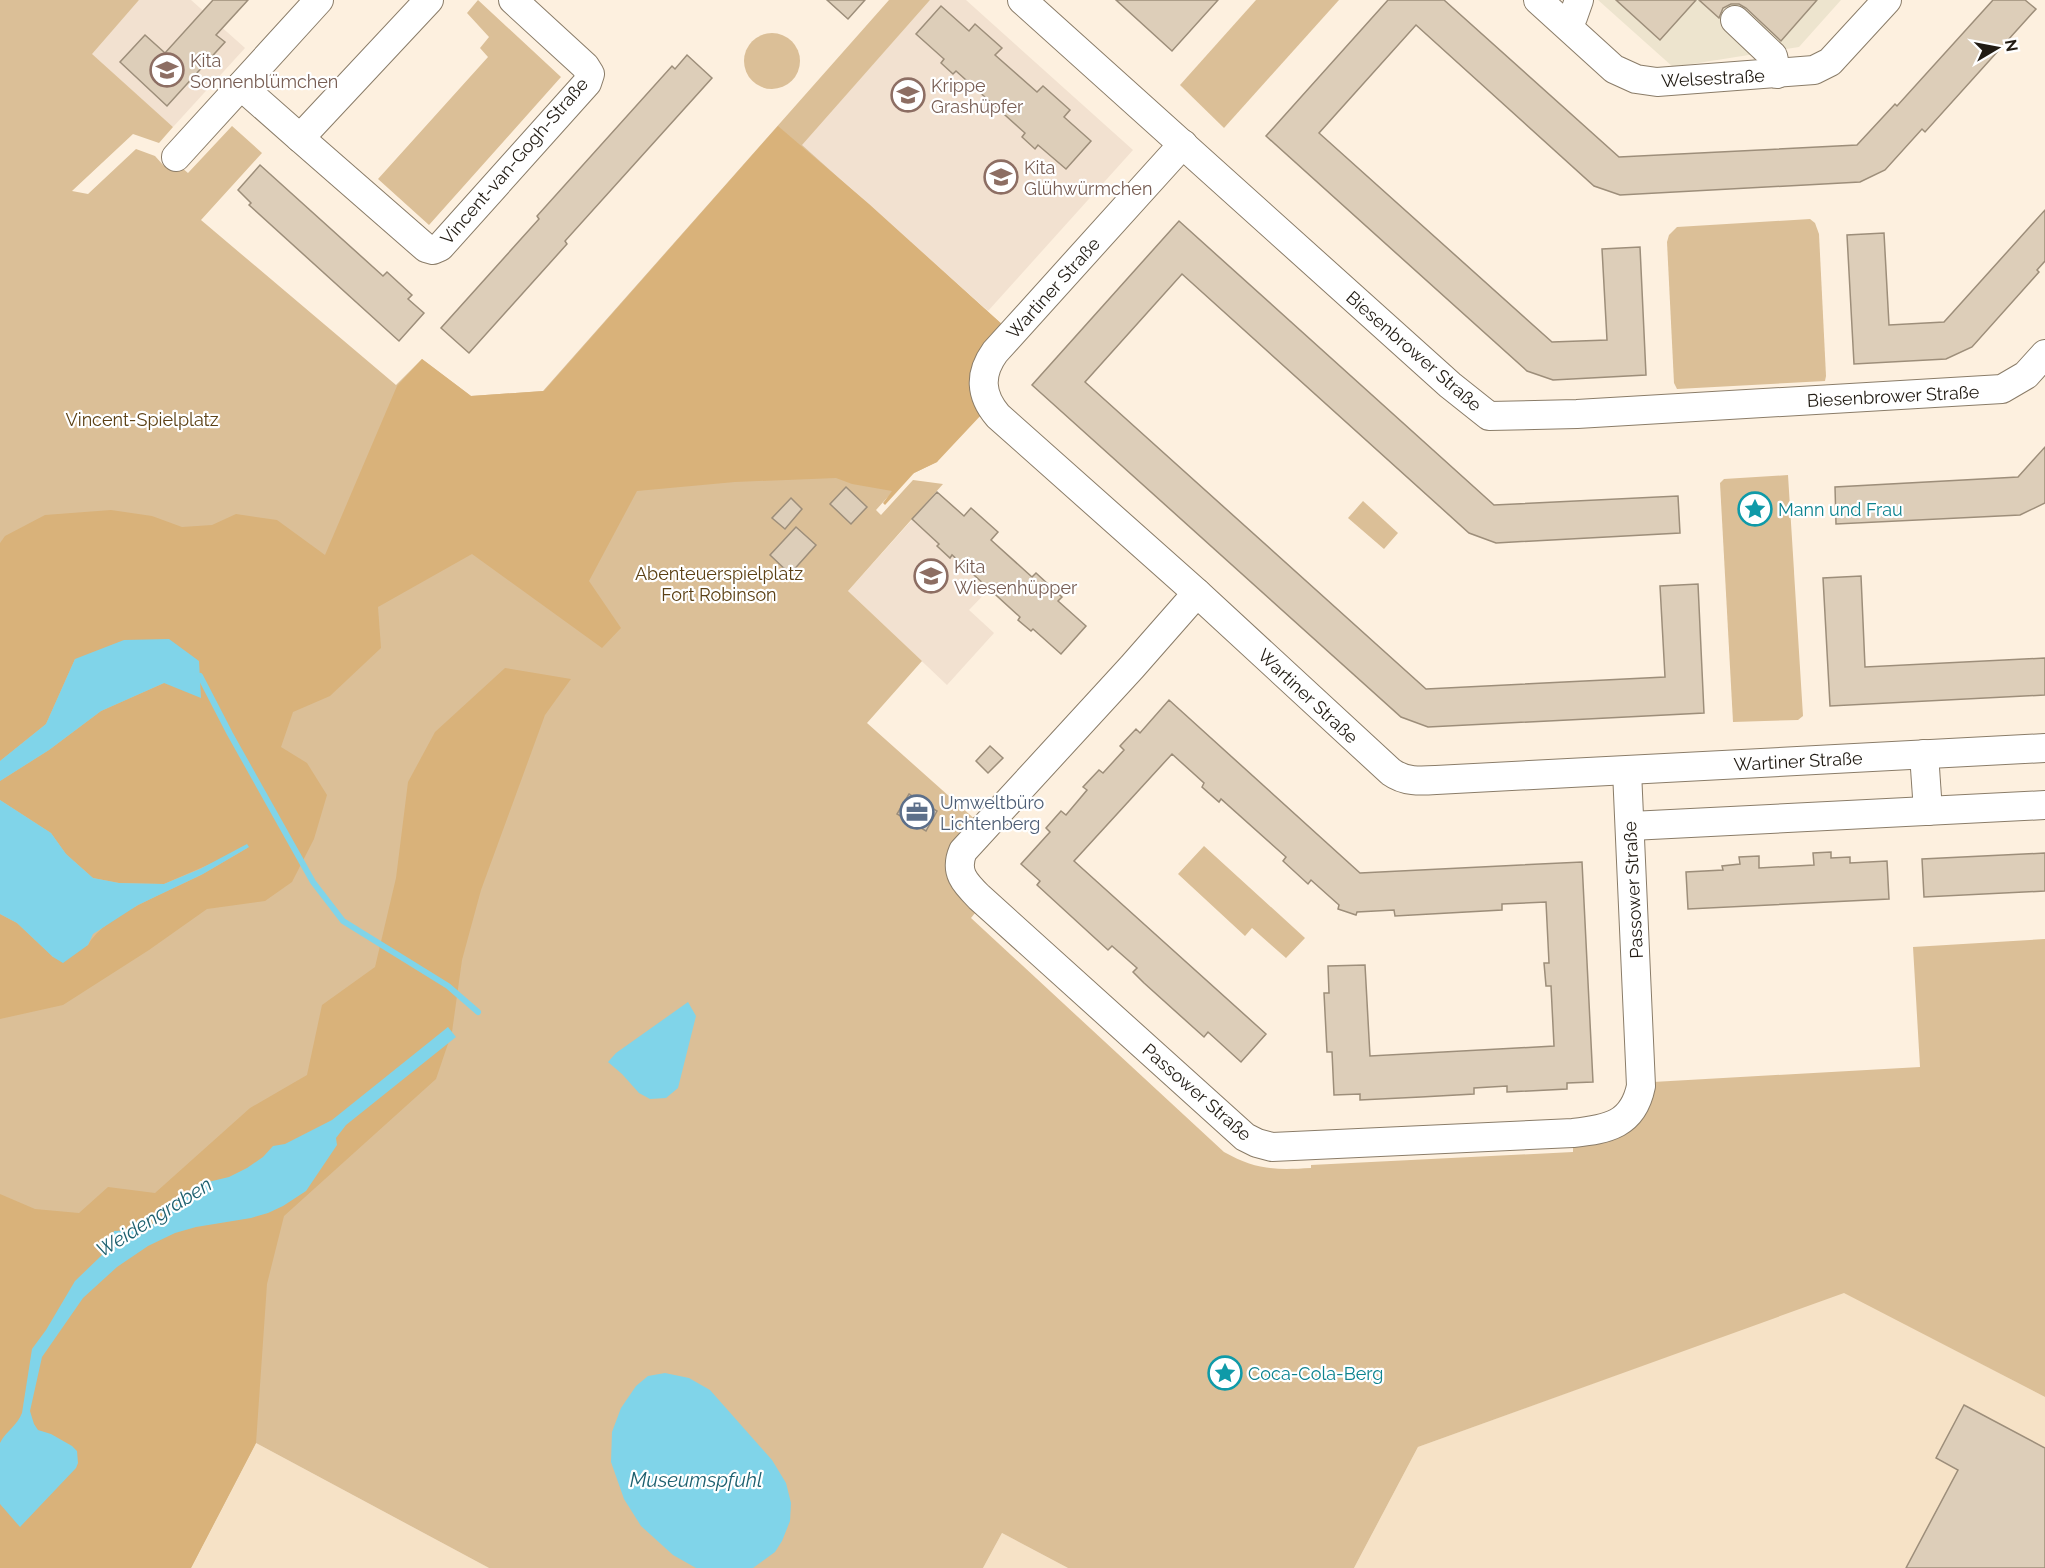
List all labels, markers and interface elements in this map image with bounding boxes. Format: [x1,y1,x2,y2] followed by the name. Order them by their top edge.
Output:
[1967,18,2027,78] north arrow
[2001,38,2022,53] text: N
[190,50,338,92] place label: Kita Sonnenblümchen
[149,52,185,88] school or university icon: Kita Sonnenblümchen
[1661,65,1766,91] street label: Welsestraße
[436,73,592,249] street label: Vincent-van-Gogh-Straße
[931,75,1024,117] place label: Krippe Grashüpfer
[890,77,926,113] school or university icon: Krippe Grashüpfer
[1024,157,1152,199] place label: Kita Glühwürmchen
[983,159,1019,195] school or university icon: Kita Glühwürmchen
[1002,233,1104,343] street label: Wartiner Straße
[1342,286,1486,416] street label: Biesenbrower Straße
[1806,381,1980,411] street label: Biesenbrower Straße
[65,409,219,430] park label: Vincent-Spielplatz
[1737,491,1773,527] place icon: Mann und Frau
[1778,499,1903,520] place label: Mann und Frau
[954,556,1078,598] place label: Kita Wiesenhüpper
[913,558,949,594] school or university icon: Kita Wiesenhüpper
[635,563,803,605] park label: Abenteuerspielplatz Fort Robinson
[1254,644,1363,748] street label: Wartiner Straße
[1733,747,1863,775] street label: Wartiner Straße
[940,792,1044,834] place label: Umweltbüro Lichtenberg
[899,794,935,830] office icon: Umweltbüro Lichtenberg
[1619,820,1647,959] street label: Passower Straße
[1138,1039,1256,1145] street label: Passower Straße
[92,1172,216,1262] water label: Weidengraben
[1207,1355,1243,1391] place icon: Coca-Cola-Berg
[1248,1363,1383,1384] place label: Coca-Cola-Berg
[630,1468,762,1492] water label: Museumspfuhl

